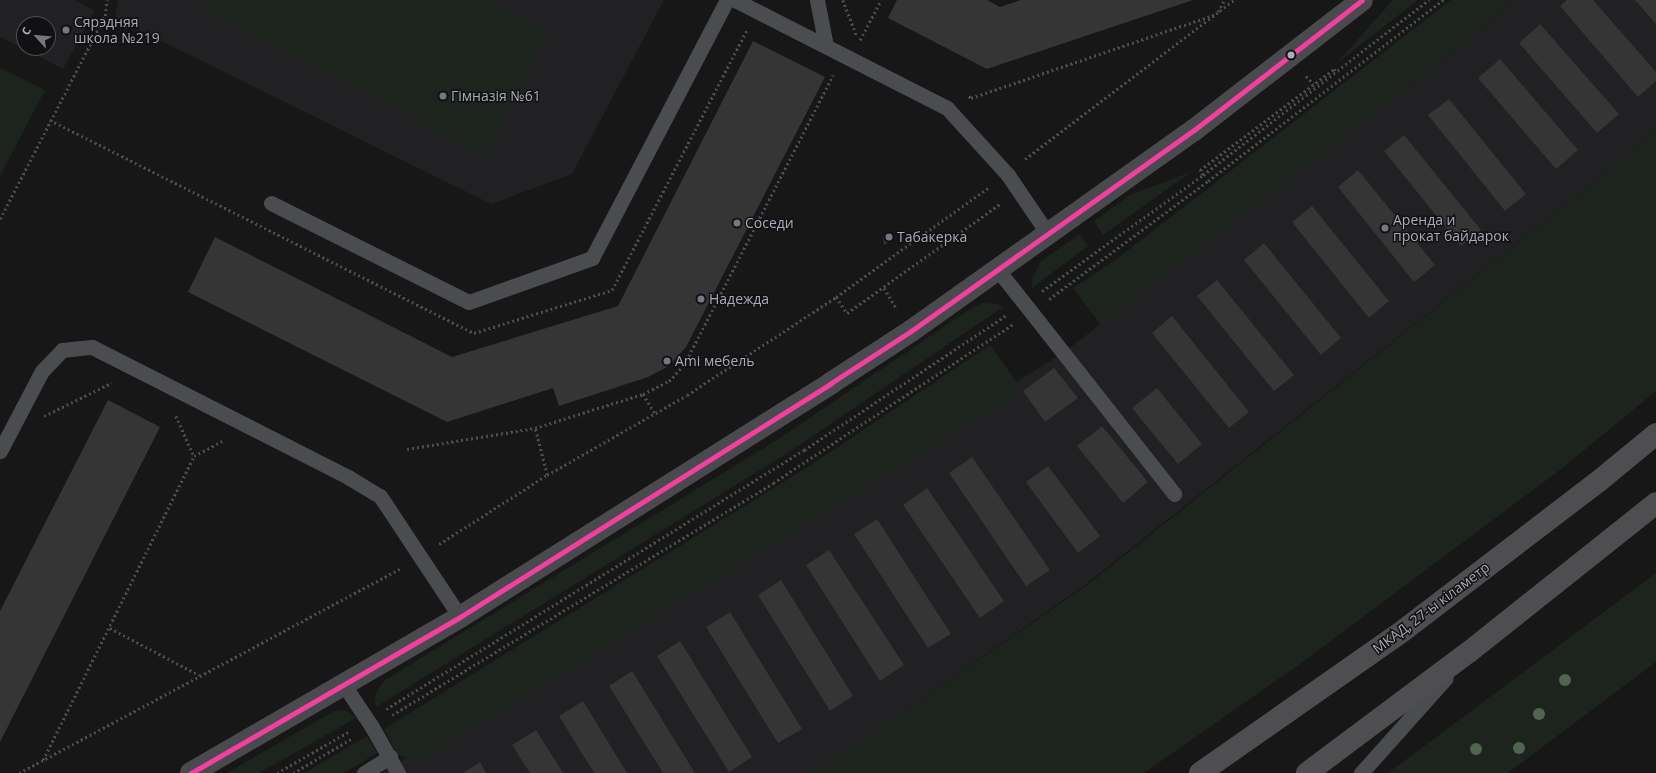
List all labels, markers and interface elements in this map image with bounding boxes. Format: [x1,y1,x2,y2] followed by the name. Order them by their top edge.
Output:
[74,14,160,46] place label: Сярэдняя школа №219
[16,16,56,56] north arrow
[17,24,34,37] text: С
[61,25,71,35] marker: Сярэдняя школа №219
[1286,50,1296,60] unlabelled marker
[451,88,541,104] place label: Гімназія №61
[438,91,448,101] marker: Гімназія №61
[1393,212,1509,244] place label: Аренда и прокат байдарок
[745,215,794,231] place label: Соседи
[732,218,742,228] marker: Соседи
[1380,223,1390,233] marker: Аренда и прокат байдарок
[897,229,967,245] place label: Табакерка
[884,232,894,242] marker: Табакерка
[709,291,769,307] place label: Надежда
[696,294,706,304] marker: Надежда
[675,353,755,369] place label: Ami мебель
[662,356,672,366] marker: Ami мебель
[1369,559,1493,657] street label: МКАД, 27-ы кіламетр

